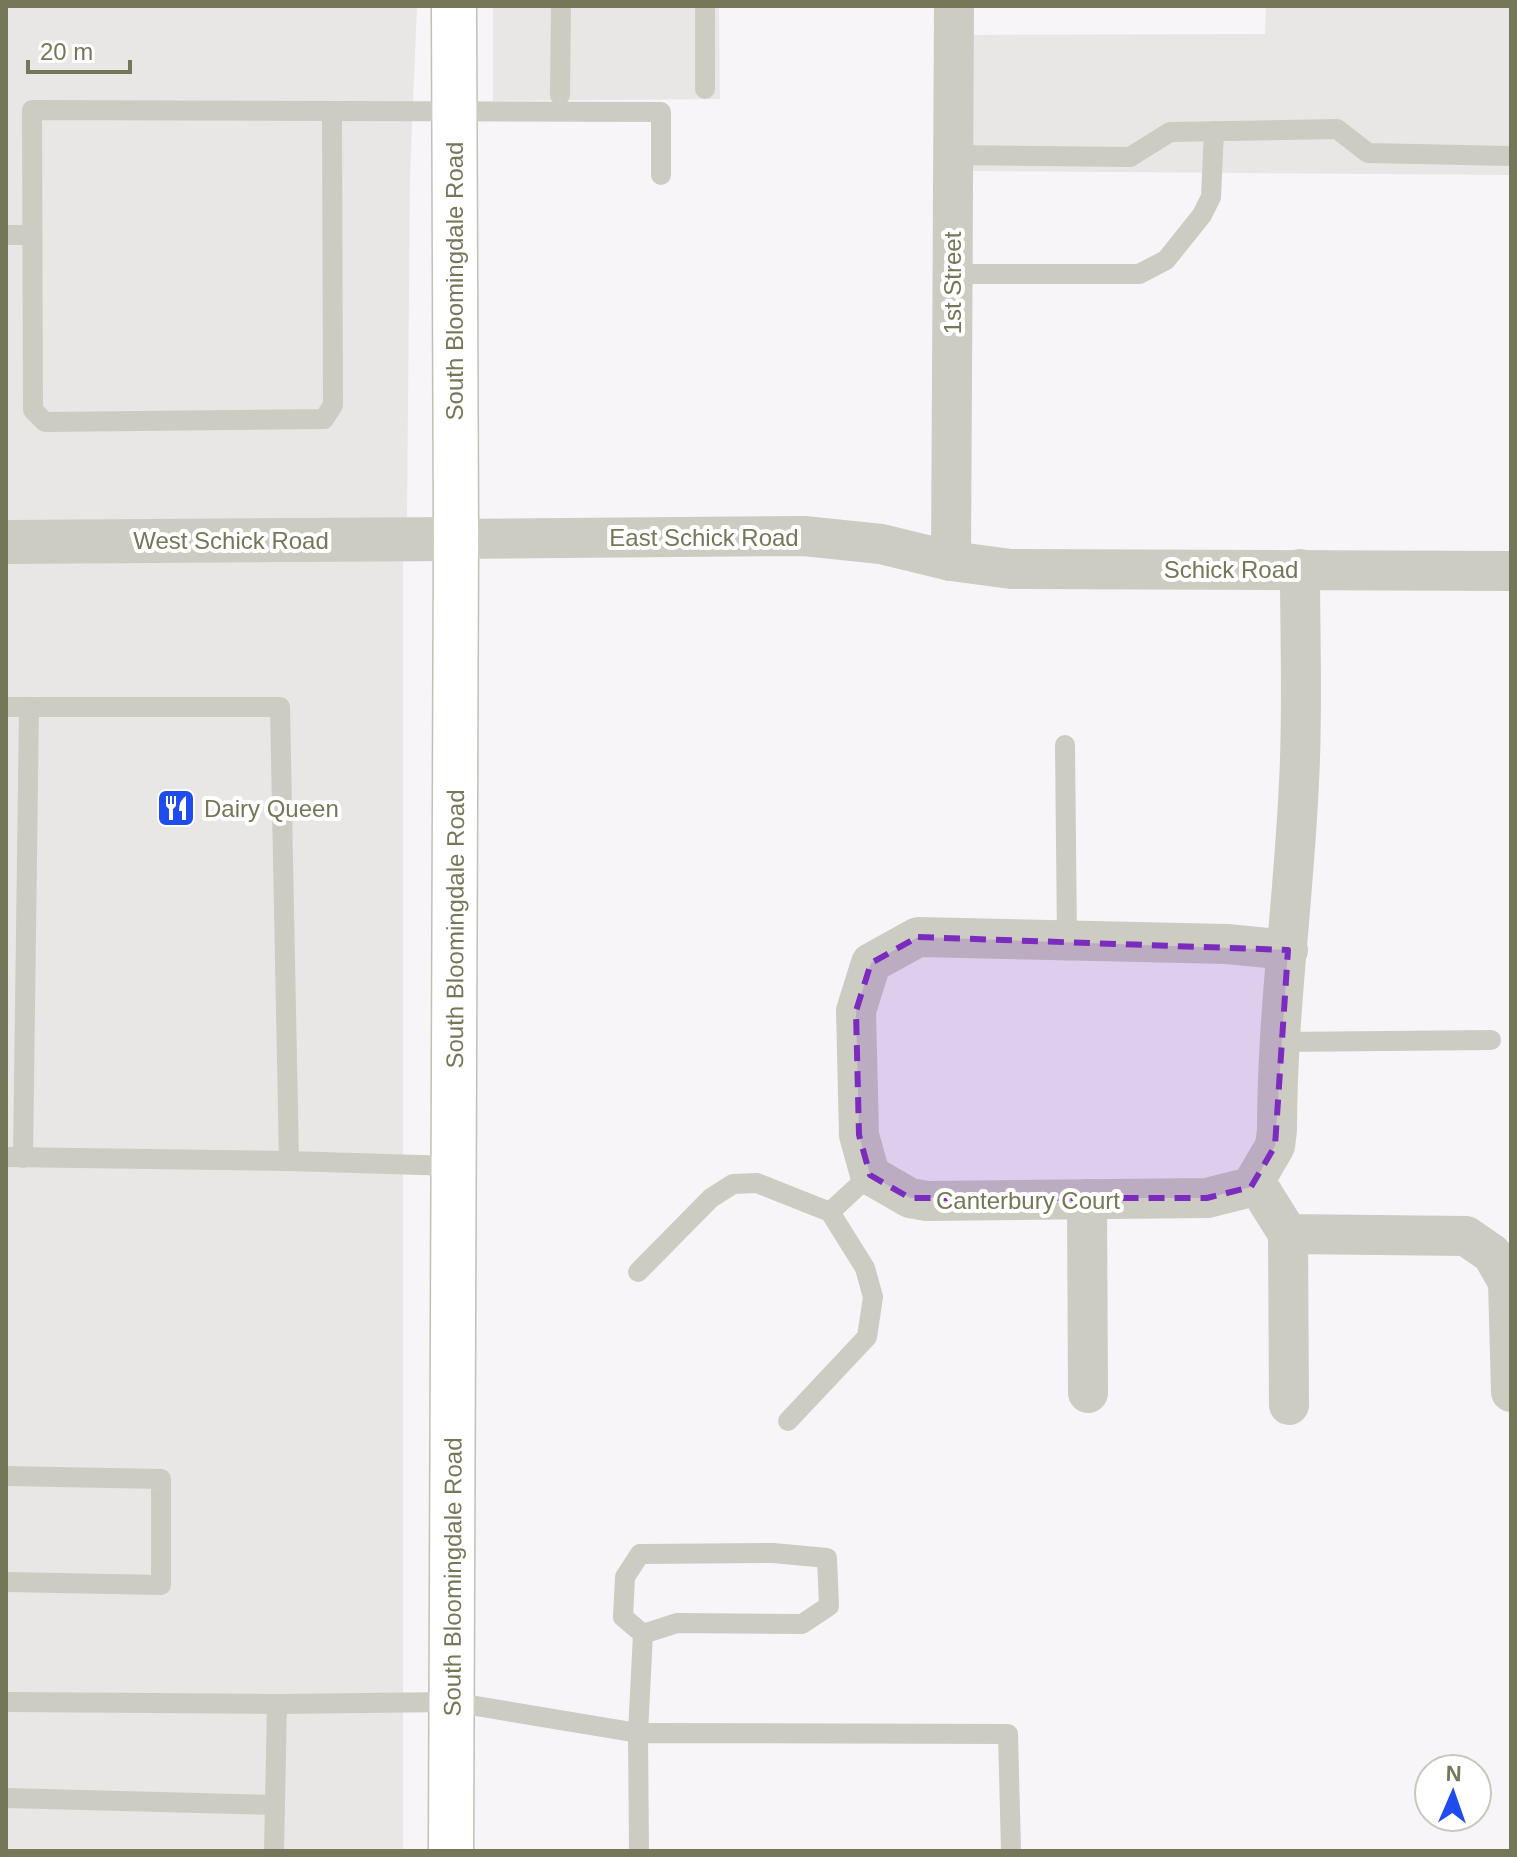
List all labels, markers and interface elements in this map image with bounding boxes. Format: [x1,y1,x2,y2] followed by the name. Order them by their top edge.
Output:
[28,24,130,74] scale bar
[40,38,93,65] text: 20 m
[441,142,468,420] street label: South Bloomingdale Road
[939,231,966,334] street label: 1st Street
[609,524,799,551] street label: East Schick Road
[133,527,329,554] street label: West Schick Road
[1164,556,1298,583] street label: Schick Road
[155,787,197,829] restaurant icon: Dairy Queen
[440,789,469,1069] street label: South Bloomingdale Road
[204,795,339,822] place label: Dairy Queen
[936,1187,1120,1214] street label: Canterbury Court
[438,1437,466,1717] street label: South Bloomingdale Road
[1413,1753,1493,1833] north arrow
[1445,1761,1462,1786] text: N

